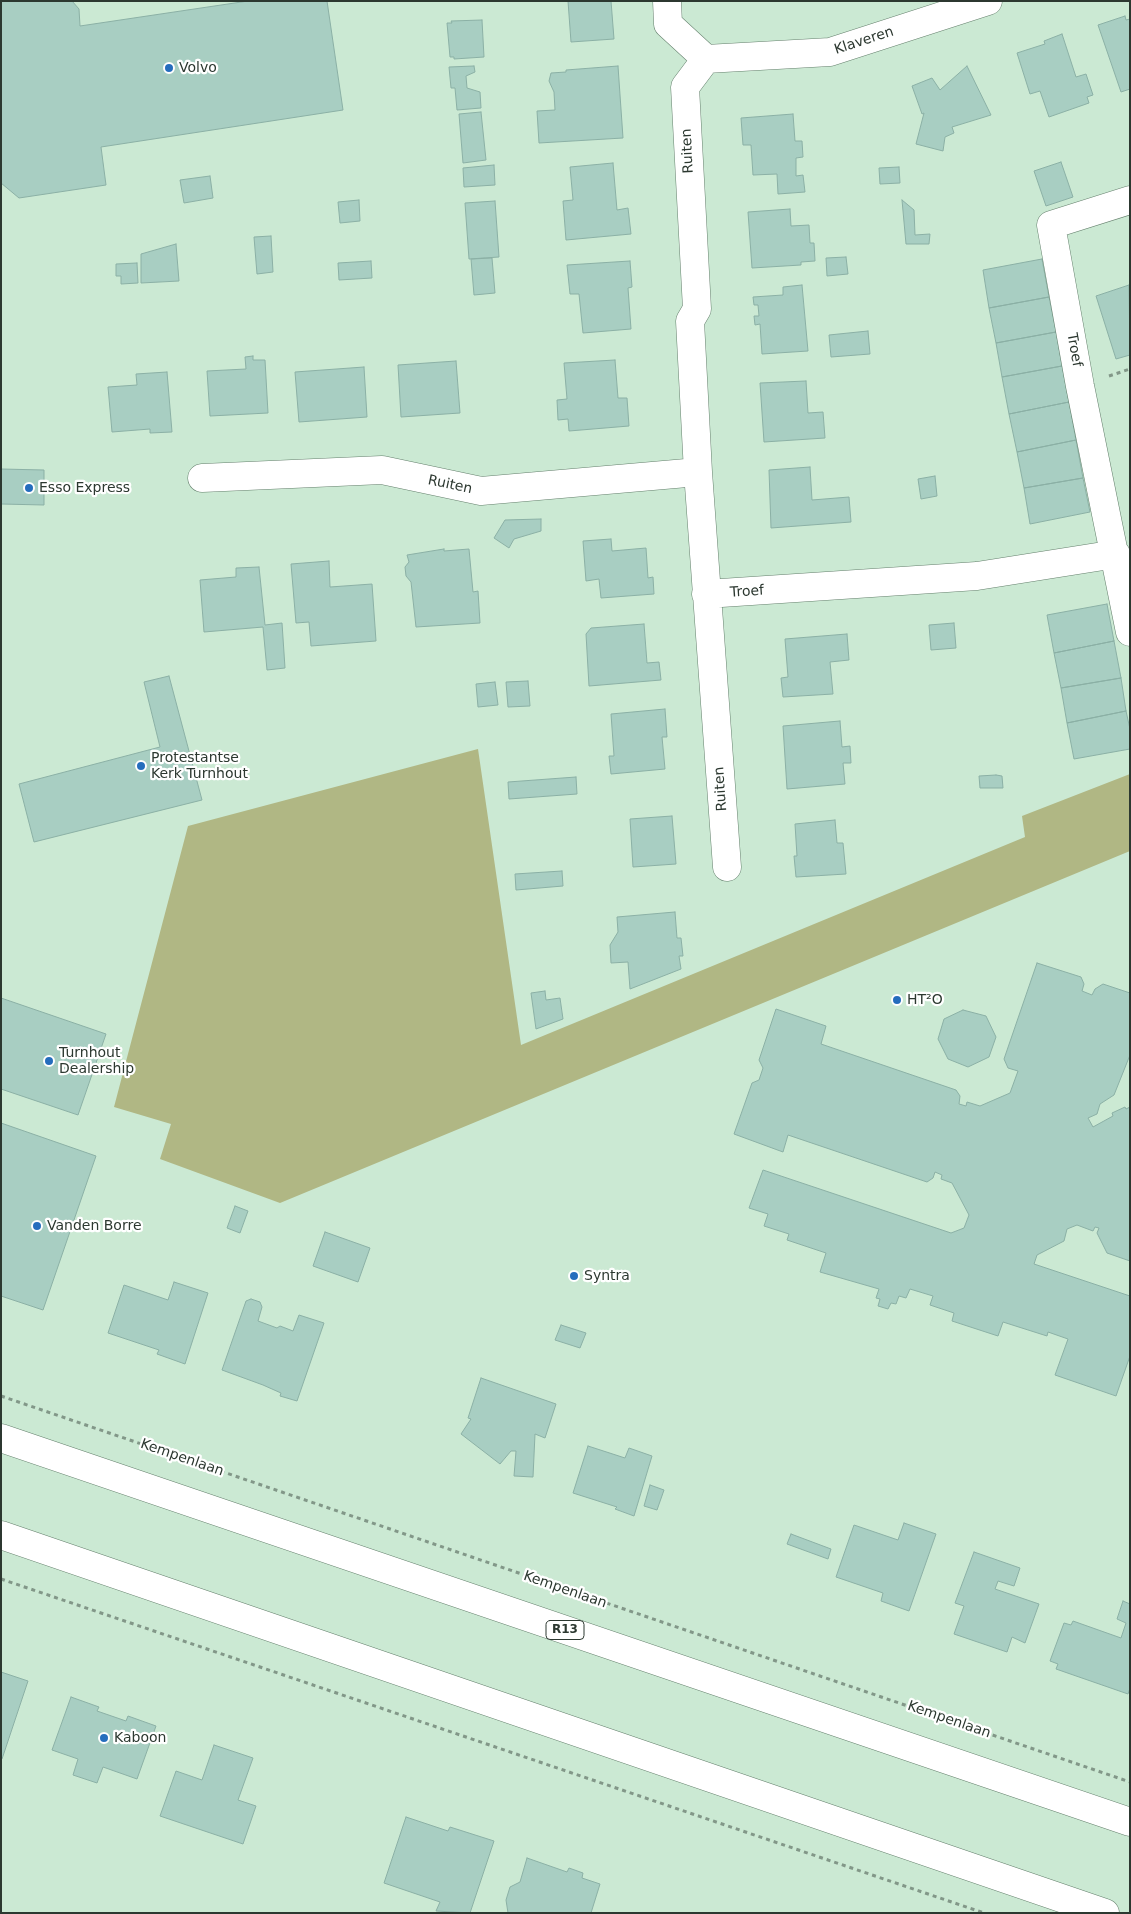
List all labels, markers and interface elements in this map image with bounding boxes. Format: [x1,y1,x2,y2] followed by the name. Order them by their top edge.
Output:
[832,24,896,58] street label: Klaveren
[179,60,217,76] place label: Volvo
[163,62,175,74] marker: Volvo
[678,128,698,174] street label: Ruiten
[1063,332,1085,368] street label: Troef
[426,472,474,498] street label: Ruiten
[39,480,130,496] place label: Esso Express
[23,482,35,494] marker: Esso Express
[729,582,765,602] street label: Troef
[151,750,248,782] place label: Protestantse Kerk Turnhout
[135,760,147,772] marker: Protestantse Kerk Turnhout
[711,766,731,812] street label: Ruiten
[907,992,943,1008] place label: HT²O
[891,994,903,1006] marker: HT²O
[59,1045,134,1078] place label: Turnhout Dealership
[43,1055,55,1067] marker: Turnhout Dealership
[47,1218,142,1234] place label: Vanden Borre
[31,1220,43,1232] marker: Vanden Borre
[584,1268,630,1284] place label: Syntra
[568,1270,580,1282] marker: Syntra
[138,1436,226,1480] street label: Kempenlaan
[521,1568,609,1612] street label: Kempenlaan
[546,1620,584,1640] road number: R13
[905,1698,993,1742] street label: Kempenlaan
[114,1730,166,1746] place label: Kaboon
[98,1732,110,1744] marker: Kaboon

